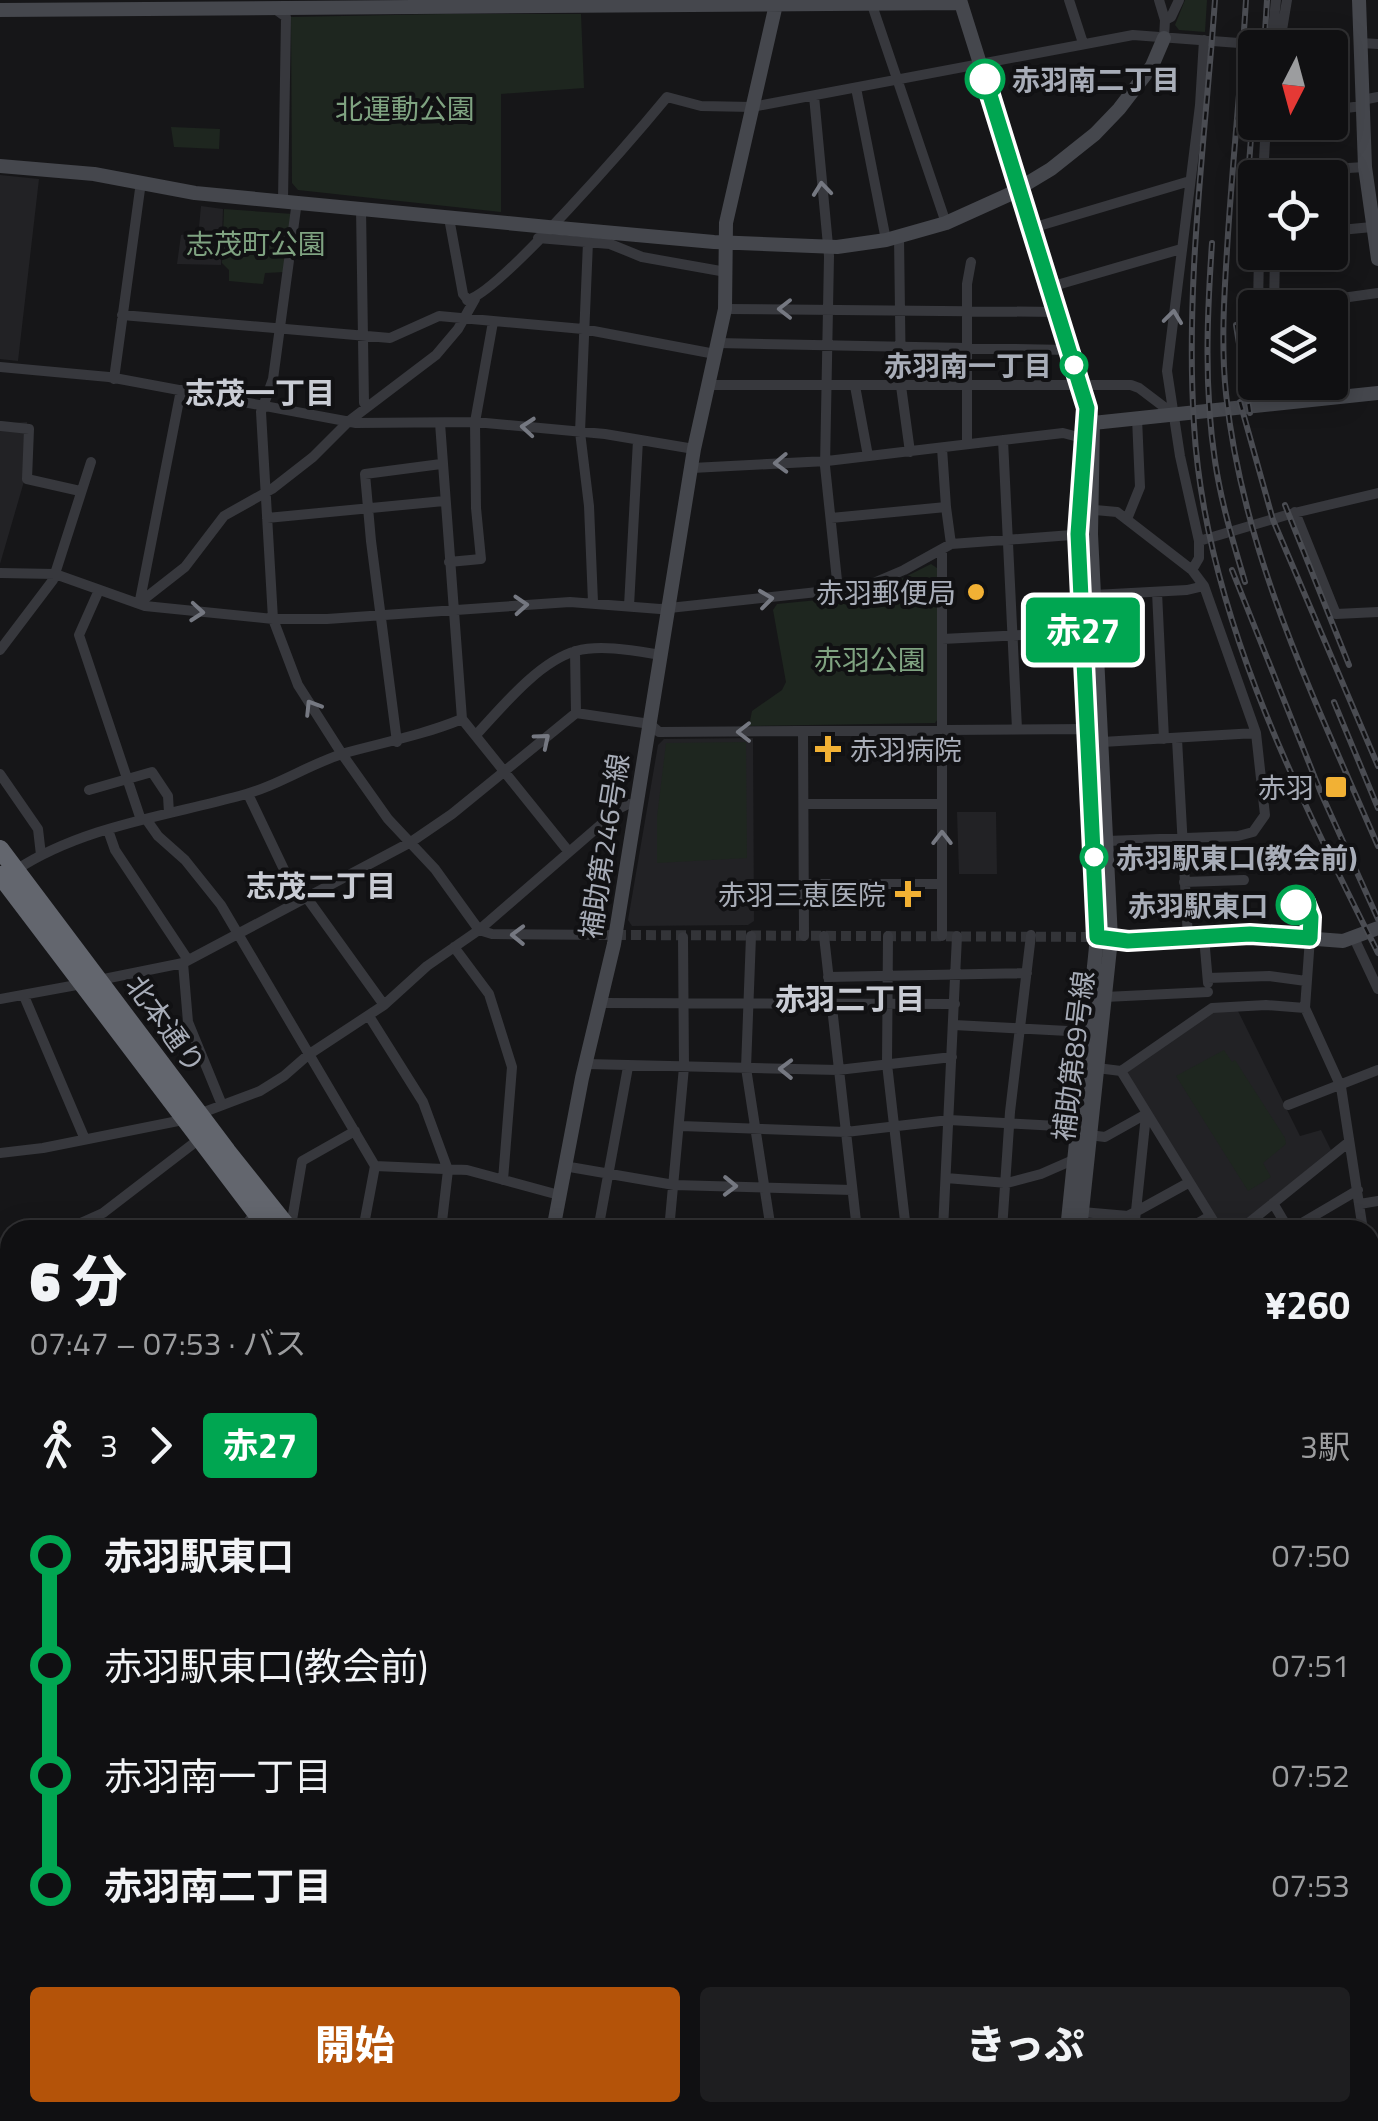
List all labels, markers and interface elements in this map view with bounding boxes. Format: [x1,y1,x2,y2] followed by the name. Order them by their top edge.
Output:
[1238,30,1348,140] north arrow
[1238,30,1348,400] map controls
[1012,58,1180,101] place label: 赤羽南二丁目
[966,60,1004,98] marker: 赤羽南二丁目
[335,87,475,130] park label: 北運動公園
[1238,160,1348,270] button: locate
[812,181,834,197] one-way arrow
[186,222,326,265] park label: 志茂町公園
[1238,290,1348,400] button: layers
[777,298,792,320] one-way arrow
[1162,309,1183,326] one-way arrow
[884,344,1052,387] place label: 赤羽南一丁目
[1061,352,1087,378] marker: 赤羽南一丁目
[185,370,335,416] district label: 志茂一丁目
[520,416,536,438] one-way arrow
[773,452,789,473] one-way arrow
[816,571,956,614] place label: 赤羽郵便局
[965,581,987,603] marker: 赤羽郵便局
[759,589,775,610] one-way arrow
[513,595,529,616] one-way arrow
[1026,598,1140,662] line badge: 赤27
[189,601,205,622] one-way arrow
[1046,603,1120,657] text: 赤27
[814,638,926,681] park label: 赤羽公園
[306,700,325,718] one-way arrow
[736,721,752,742] one-way arrow
[850,728,962,771] place label: 赤羽病院
[532,734,550,752] one-way arrow
[815,736,841,762] marker: 赤羽病院
[568,750,640,942] street label: 補助第246号線
[1258,766,1314,809] place label: 赤羽
[1323,774,1349,800] marker: 赤羽
[931,830,953,846] one-way arrow
[1116,836,1357,879] place label: 赤羽駅東口(教会前)
[1081,844,1107,870] marker: 赤羽駅東口(教会前)
[246,863,396,909] district label: 志茂二丁目
[718,873,886,916] place label: 赤羽三恵医院
[895,881,921,907] marker: 赤羽三恵医院
[1128,884,1268,927] place label: 赤羽駅東口
[1277,886,1315,924] marker: 赤羽駅東口
[510,924,526,945] one-way arrow
[116,966,216,1082] street label: 北本通り
[1041,968,1105,1144] street label: 補助第89号線
[775,976,925,1022] district label: 赤羽二丁目
[777,1058,792,1080] one-way arrow
[723,1176,739,1197] one-way arrow
[30,1239,127,1322] text: 6 分
[1265,1276,1350,1334] text: ¥260
[30,1319,307,1367] text: 07:47 – 07:53 · バス
[30,1418,85,1473] icon: walk
[133,1418,188,1473] icon: forward
[223,1418,297,1472] text: 赤27
[100,1421,118,1469] text: 3
[1300,1422,1350,1470] text: 3駅
[104,1527,294,1585] text: 赤羽駅東口
[1271,1531,1350,1579] text: 07:50
[104,1637,428,1695] text: 赤羽駅東口(教会前)
[1271,1641,1350,1689] text: 07:51
[104,1747,332,1805] text: 赤羽南一丁目
[1271,1751,1350,1799] text: 07:52
[104,1857,332,1915] text: 赤羽南二丁目
[1271,1861,1350,1909] text: 07:53
[30,1987,680,2102] button: 開始
[700,1987,1350,2102] button: きっぷ

